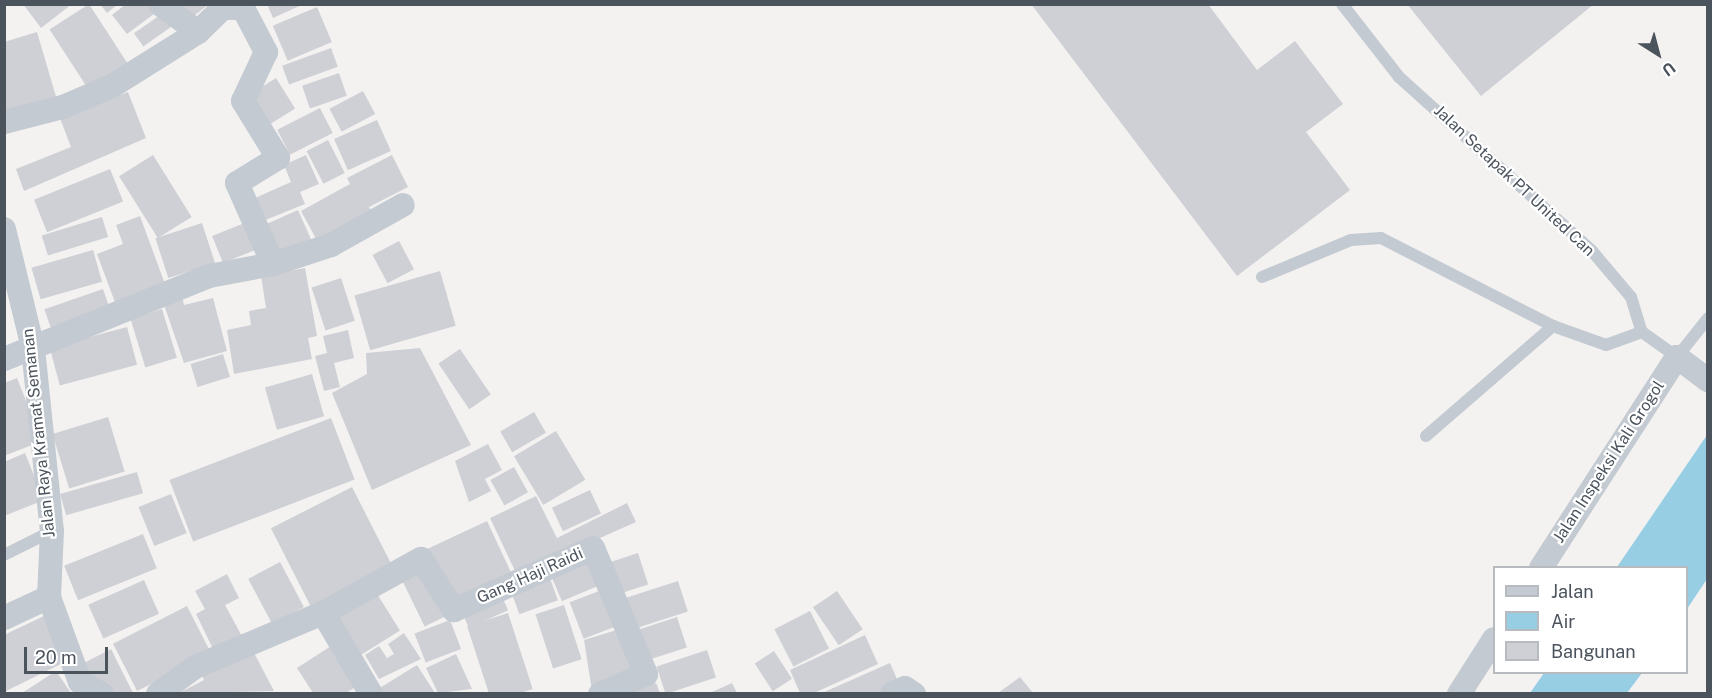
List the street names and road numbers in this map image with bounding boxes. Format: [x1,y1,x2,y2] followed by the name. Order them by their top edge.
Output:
[1430,101,1598,261] street label: Jalan Setapak PT United Can
[18,328,60,538] street label: Jalan Raya Kramat Semanan
[1549,377,1669,547] street label: Jalan Inspeksi Kali Grogol
[474,544,586,608] street label: Gang Haji Raidi

